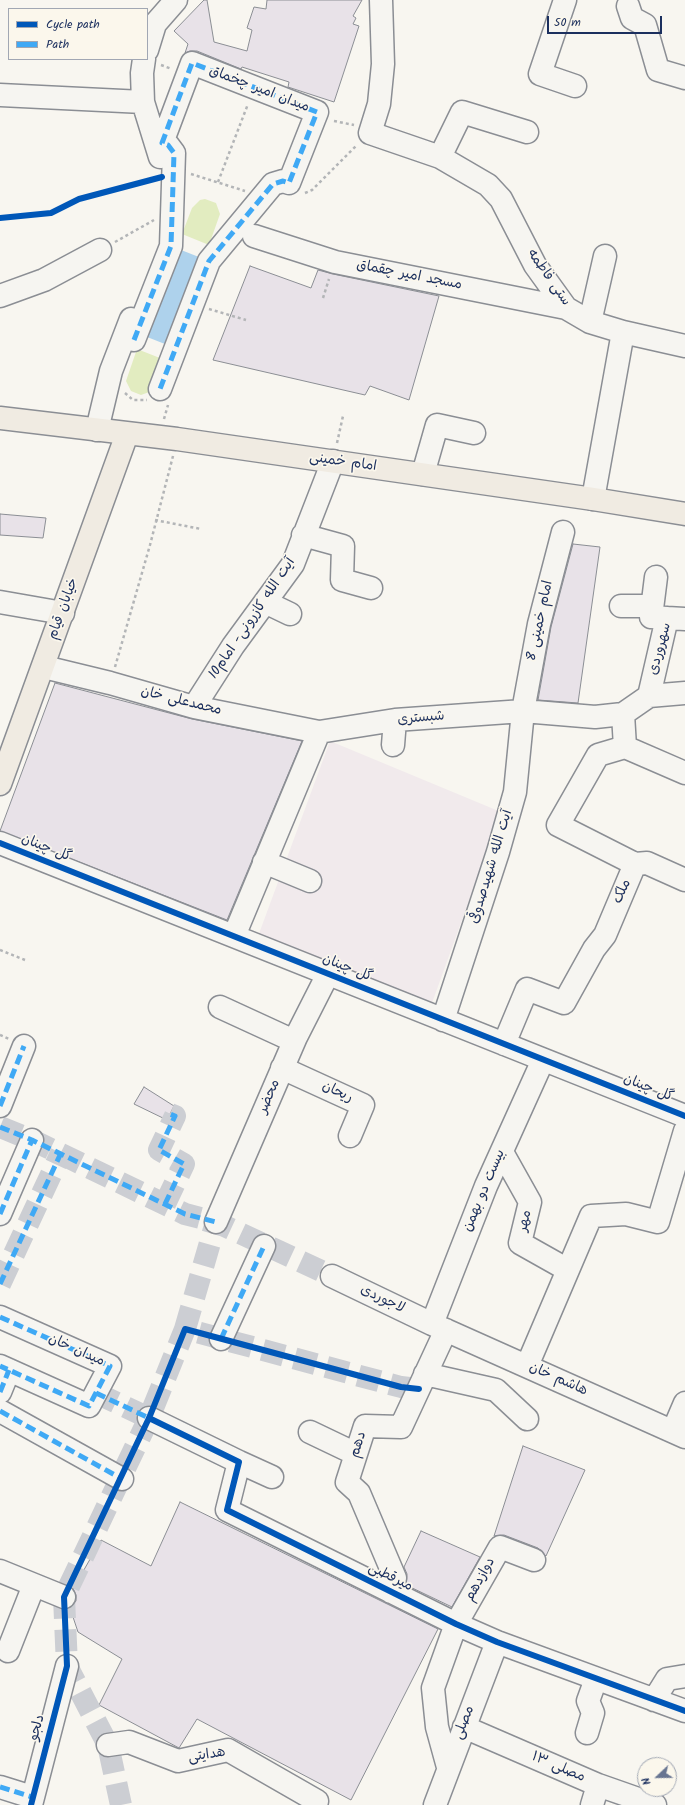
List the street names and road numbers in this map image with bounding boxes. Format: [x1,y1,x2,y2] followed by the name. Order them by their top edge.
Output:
[206,63,312,117] street label: میدان امیر چخماق
[522,246,574,310] street label: ستی فاطمه
[355,258,463,294] street label: مسجد امیر چقماق
[308,450,378,476] street label: امام خمینی
[206,555,300,683] street label: آیت الله کازرونی- امام10
[45,576,83,642] street label: خیابان قیام
[524,579,558,663] street label: امام خمینی 8
[646,621,676,677] street label: سهروردی
[139,684,223,720] street label: محمدعلی خان
[397,709,445,729] street label: شبستری
[467,808,517,926] street label: آیت الله شهیدصدوقی
[19,831,73,867] street label: گل چینان
[610,877,636,907] street label: ملک
[320,951,374,987] street label: گل چینان
[621,1071,675,1107] street label: گل چینان
[255,1077,285,1117] street label: محضر
[319,1079,355,1107] street label: ریحان
[460,1147,510,1235] street label: بیست دو بهمن
[515,1209,537,1233] street label: مهر
[357,1282,407,1318] street label: لاجوردی
[45,1331,107,1371] street label: میدان خان
[526,1360,590,1400] street label: هاشم خان
[347,1430,371,1460] street label: دهم
[462,1555,500,1605] street label: دوازدهم
[365,1560,415,1596] street label: میرقطبی
[451,1704,479,1742] street label: مصلی
[26,1713,50,1743] street label: دلجو
[187,1745,227,1767] street label: هدایتی
[529,1749,587,1787] street label: مصلی ۱۳

